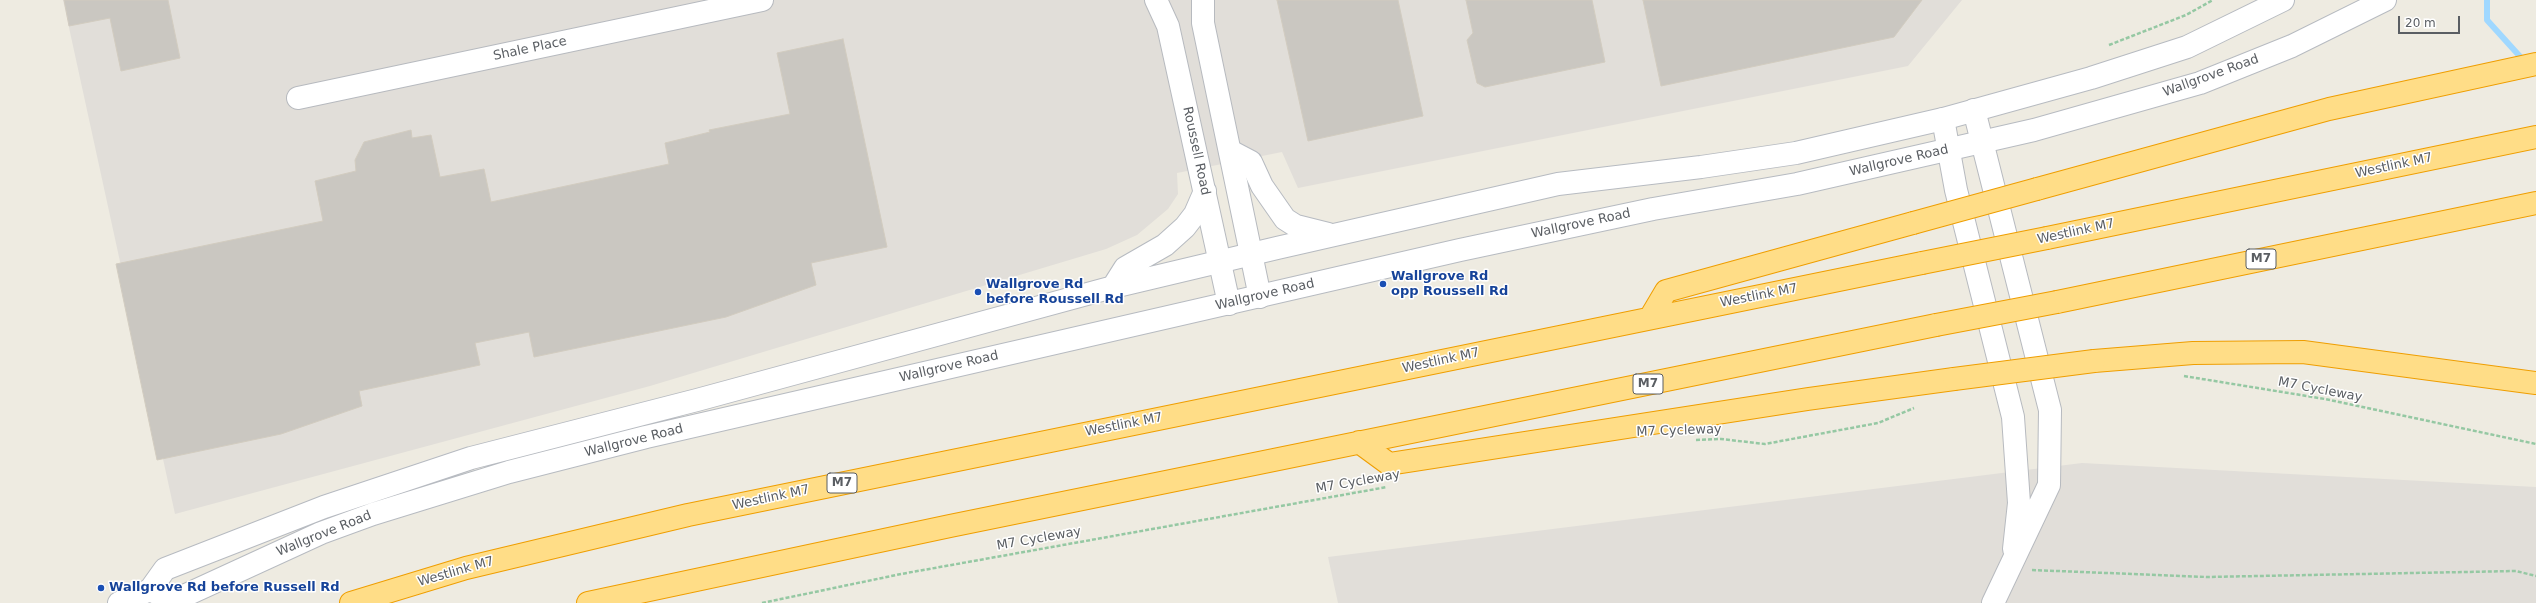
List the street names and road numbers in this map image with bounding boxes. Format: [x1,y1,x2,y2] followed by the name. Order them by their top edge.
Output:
[492,34,568,64] street label: Shale Place
[2161,51,2261,101] street label: Wallgrove Road
[1179,105,1213,197] street label: Roussell Road
[1848,142,1950,180] street label: Wallgrove Road
[2354,150,2434,182] street label: Westlink M7
[1530,206,1632,242] street label: Wallgrove Road
[2036,216,2116,248] street label: Westlink M7
[2246,249,2276,269] road number: M7
[1214,276,1316,314] street label: Wallgrove Road
[1719,281,1799,311] street label: Westlink M7
[1401,345,1481,377] street label: Westlink M7
[898,348,1000,386] street label: Wallgrove Road
[1633,374,1663,394] road number: M7
[2277,374,2363,406] street label: M7 Cycleway
[1084,410,1164,440] street label: Westlink M7
[583,421,685,461] street label: Wallgrove Road
[1636,422,1722,440] street label: M7 Cycleway
[1315,467,1401,497] street label: M7 Cycleway
[827,473,857,493] road number: M7
[731,482,811,514] street label: Westlink M7
[274,508,374,560] street label: Wallgrove Road
[996,524,1082,554] street label: M7 Cycleway
[416,554,496,590] street label: Westlink M7

